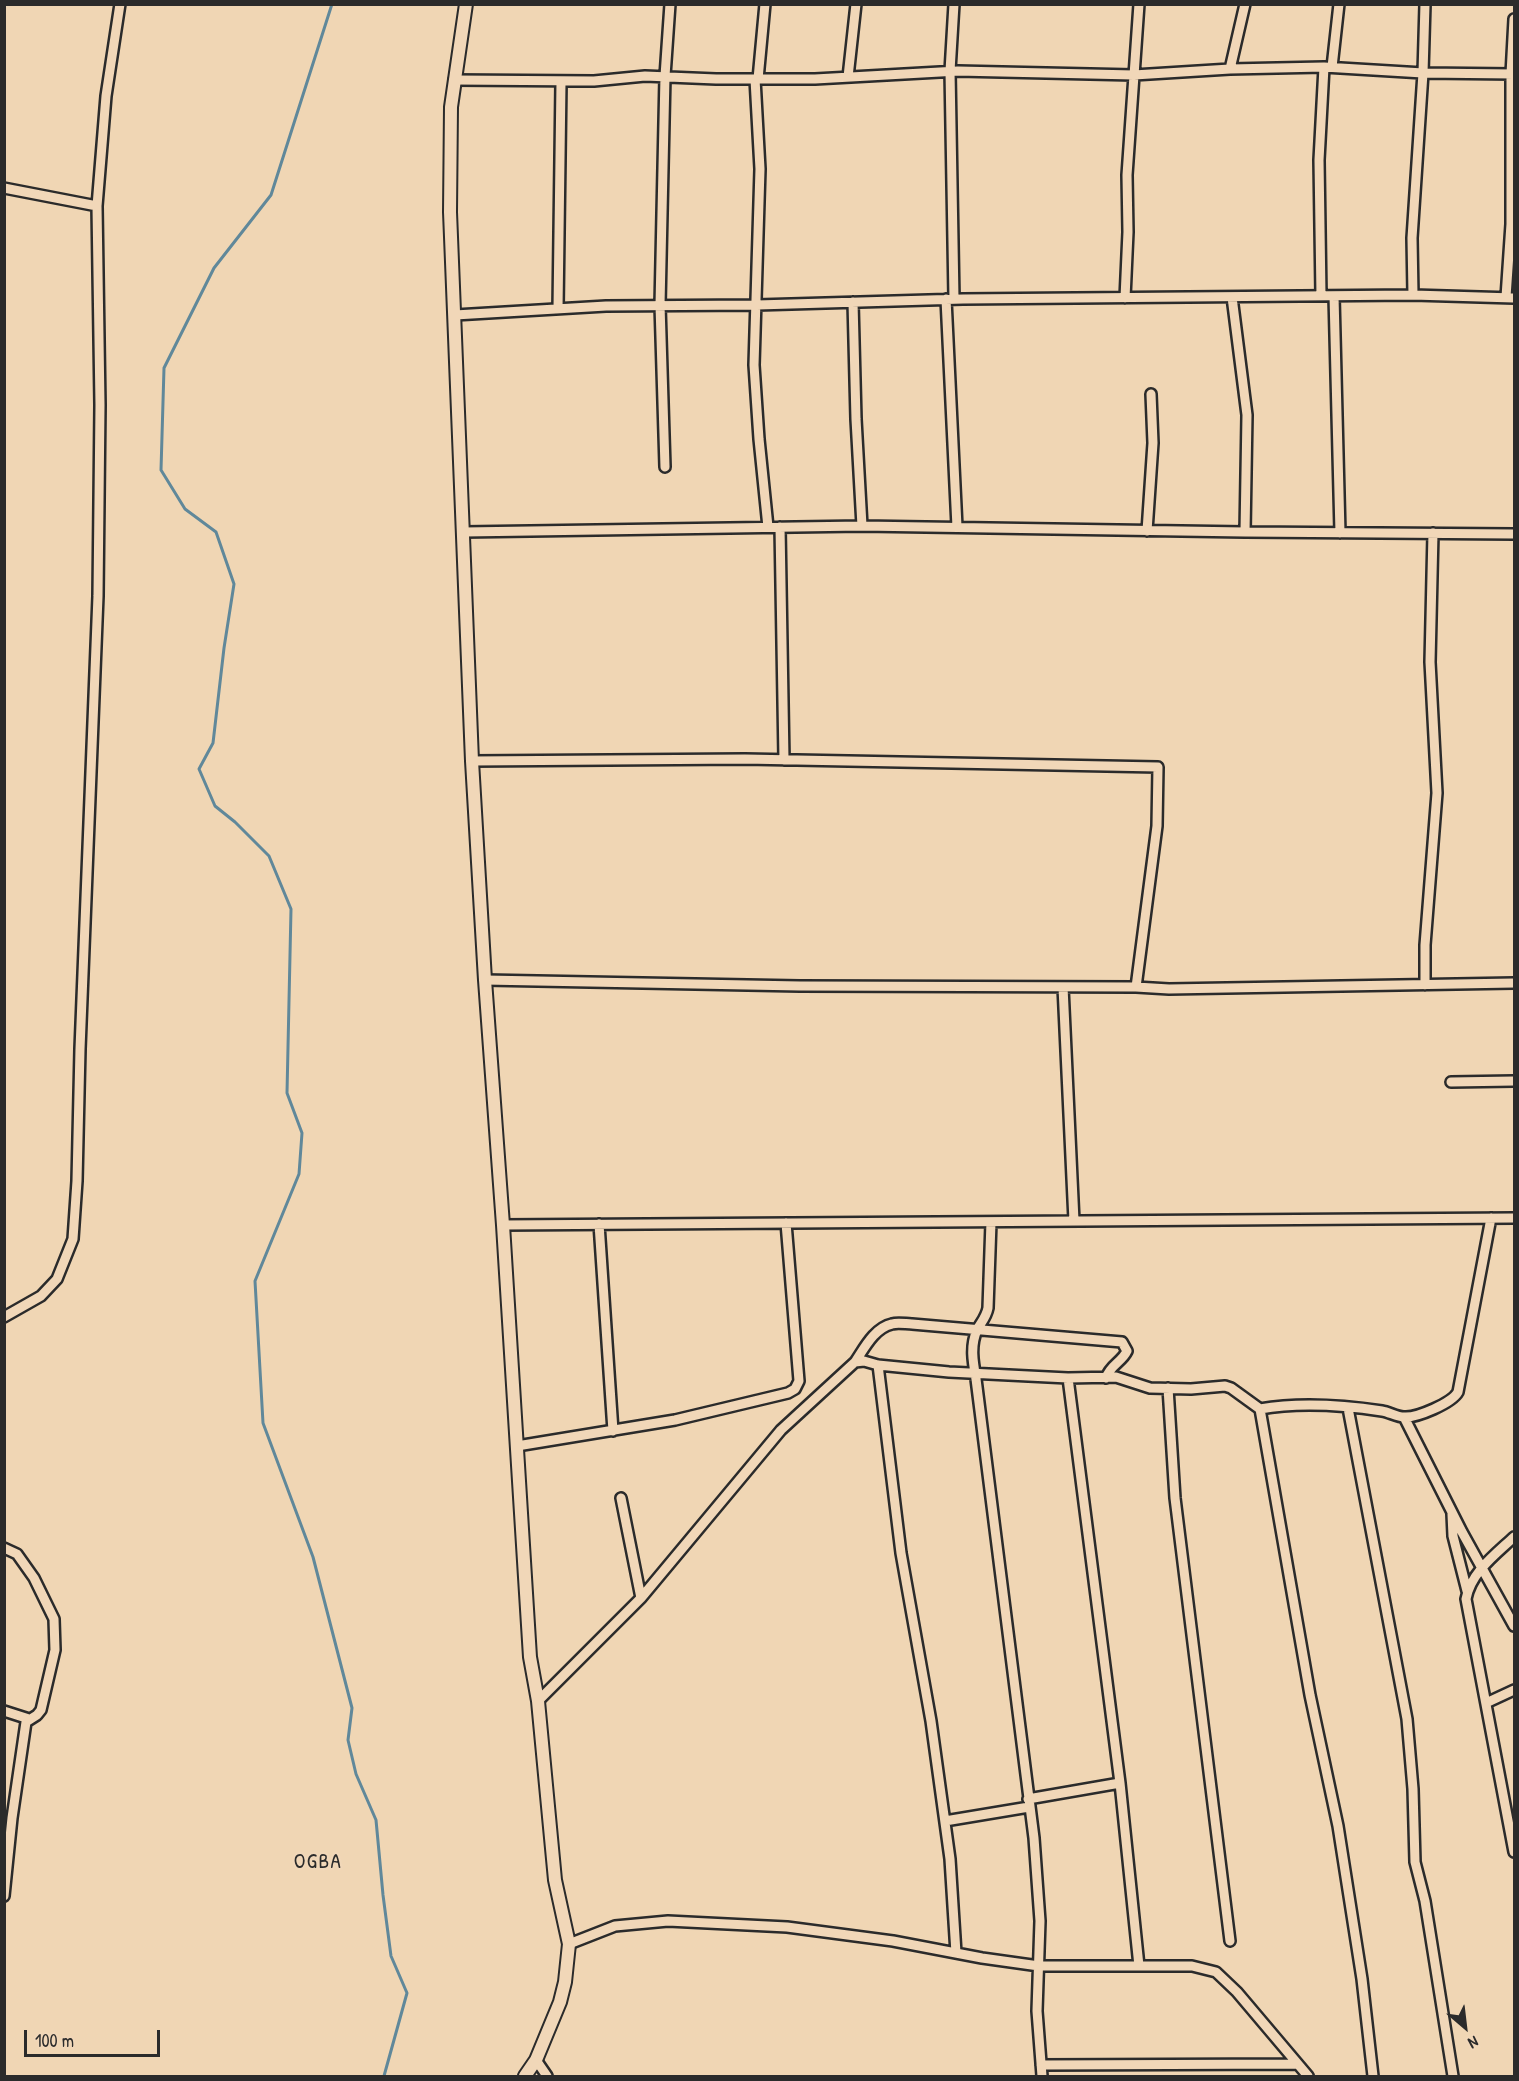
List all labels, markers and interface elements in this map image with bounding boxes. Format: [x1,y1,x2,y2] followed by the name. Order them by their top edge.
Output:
[294,1849,342,1875] district label: OGBA
[1435,1997,1495,2057] north arrow
[27,2018,164,2056] scale bar
[35,2028,74,2053] text: 100 m
[1465,2031,1482,2055] text: N

